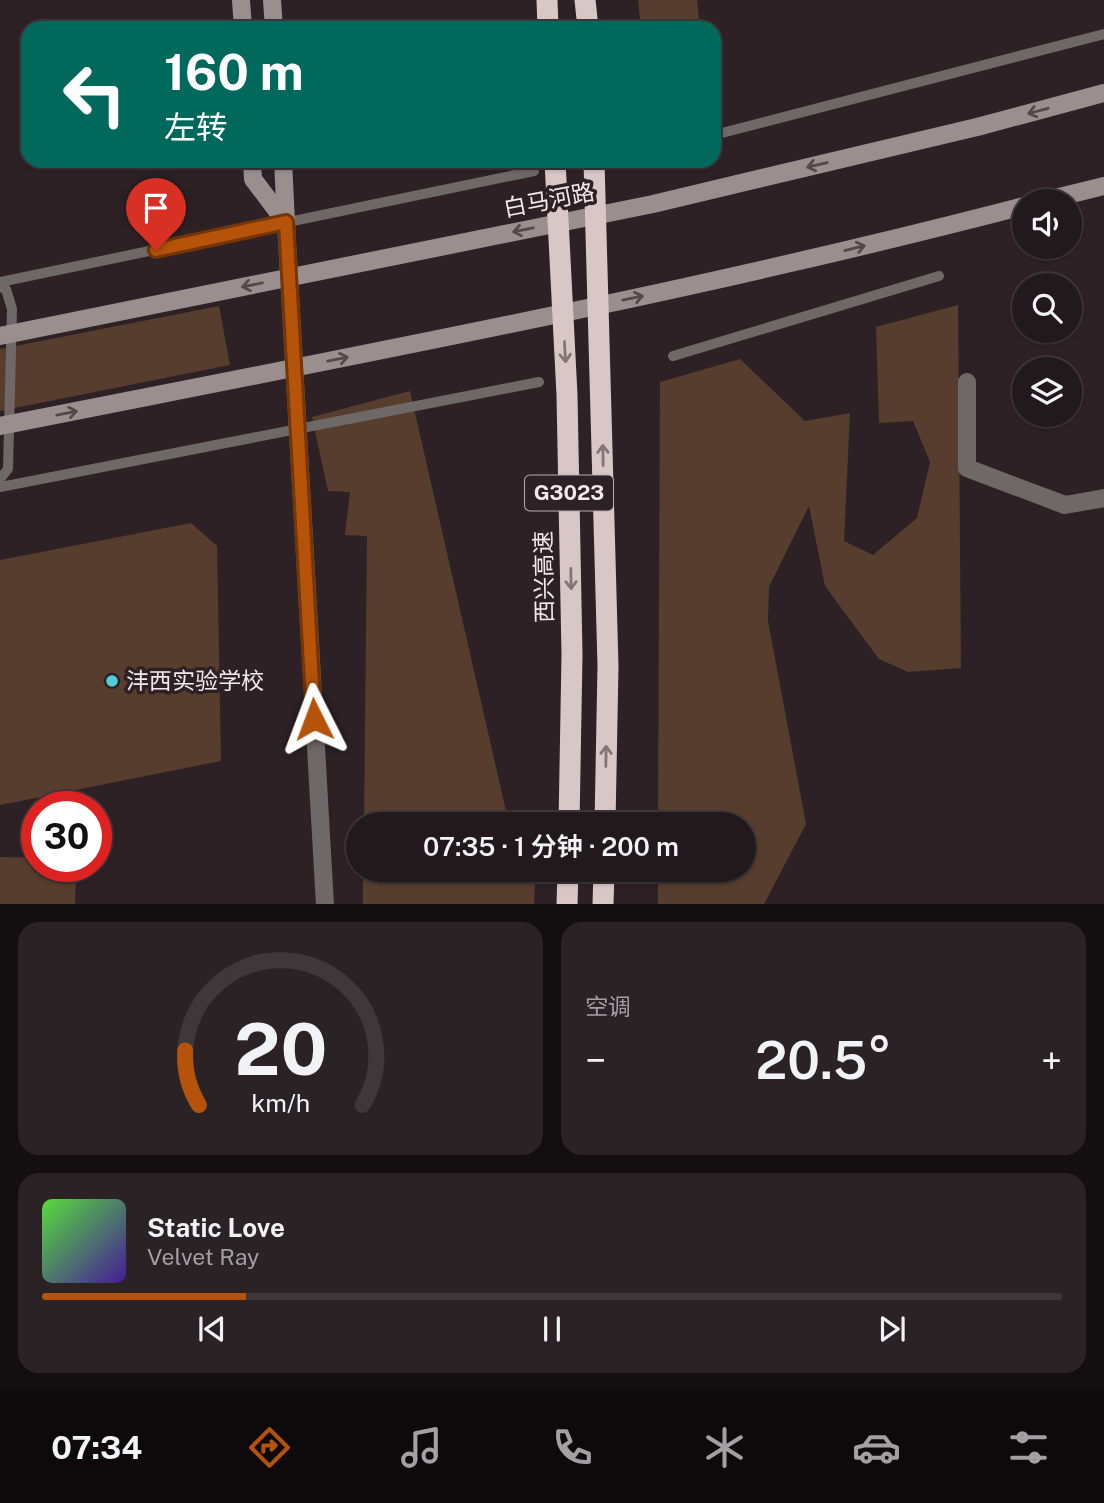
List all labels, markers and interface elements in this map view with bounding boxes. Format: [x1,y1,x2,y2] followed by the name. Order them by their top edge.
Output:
[164,43,304,101] text: 160 m
[49,49,140,140] icon: left
[1027,105,1050,118] one-way arrow
[164,109,228,146] text: 左转
[806,159,829,172] one-way arrow
[501,177,597,222] street label: 白马河路
[126,178,186,250] pin
[137,189,175,227] icon: arrive
[1012,189,1082,427] map controls
[1012,189,1082,259] button: sound
[512,224,535,238] one-way arrow
[843,241,866,254] one-way arrow
[1012,273,1082,343] button: search
[241,279,264,293] one-way arrow
[621,291,644,305] one-way arrow
[558,340,571,363] one-way arrow
[326,351,349,365] one-way arrow
[1012,357,1082,427] button: layers
[55,405,78,419] one-way arrow
[596,444,610,467] one-way arrow
[525,476,613,510] road number: G3023
[529,531,558,623] street label: 西兴高速
[564,567,577,590] one-way arrow
[126,667,264,694] place label: 沣西实验学校
[104,673,120,689] marker: 沣西实验学校
[277,682,351,756] position arrow
[599,745,613,768] one-way arrow
[21,791,112,882] speed limit sign: 30
[423,831,679,862] text: 07:35 · 1 分钟 · 200 m
[585,993,631,1020] text: 空调
[234,1006,327,1091] text: 20
[755,1030,892,1091] text: 20.5°
[585,1038,606,1083] text: −
[1041,1038,1062,1083] text: +
[251,1087,310,1117] text: km/h
[147,1212,285,1243] text: Static Love
[147,1243,259,1270] text: Velvet Ray
[193,1310,231,1348] icon: previous
[533,1310,571,1348] icon: pause
[873,1310,911,1348] icon: next
[245,1423,294,1472] icon: directions
[397,1423,446,1472] icon: music
[548,1423,597,1472] icon: phone
[700,1423,749,1472] icon: climate
[852,1423,901,1472] icon: car
[1004,1423,1053,1472] icon: filters
[51,1429,142,1466] text: 07:34

